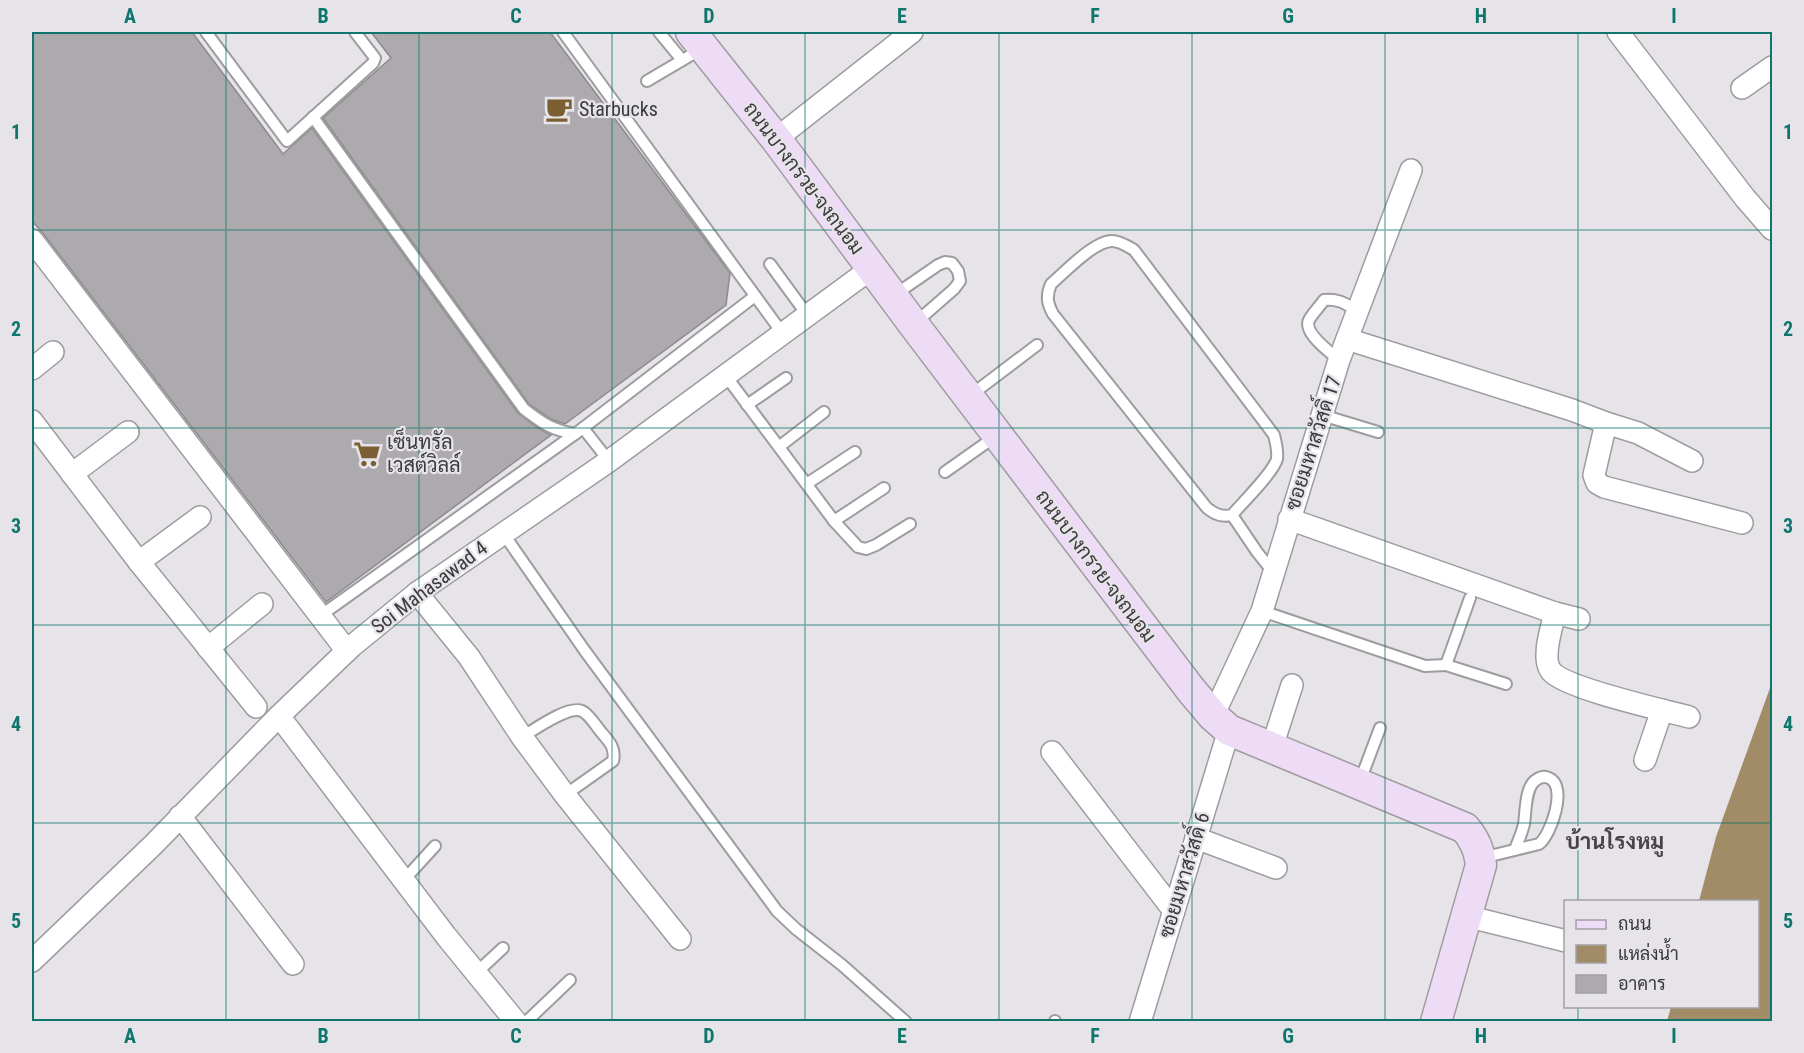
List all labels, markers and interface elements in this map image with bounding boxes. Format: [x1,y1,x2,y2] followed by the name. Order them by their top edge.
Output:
[124,4,136,28] text: A
[317,4,329,28] text: B
[510,4,522,28] text: C
[703,4,715,28] text: D
[897,4,907,28] text: E
[1090,4,1100,28] text: F
[1282,4,1294,28] text: G
[1475,4,1487,28] text: H
[1671,4,1677,28] text: I
[544,94,574,124] cafe icon: Starbucks
[579,97,658,121] place label: Starbucks
[739,97,869,259] street label: ถนนบางกรวย-จงถนอม
[11,120,21,144] text: 1
[1783,120,1793,144] text: 1
[11,317,21,341] text: 2
[1783,317,1793,341] text: 2
[1274,371,1346,513] street label: ซอยมหาสวัสดิ์ 17
[387,427,461,477] place label: เซ็นทรัล เวสต์วิลล์
[352,439,382,469] supermarket icon: เซ็นทรัล เวสต์วิลล์
[1031,485,1161,647] street label: ถนนบางกรวย-จงถนอม
[11,514,21,538] text: 3
[1783,514,1793,538] text: 3
[366,535,492,638] street label: Soi Mahasawad 4
[11,712,21,736] text: 4
[1783,712,1793,736] text: 4
[1148,808,1214,941] street label: ซอยมหาสวัสดิ์ 6
[1566,827,1664,857] district label: บ้านโรงหมู
[1564,900,1759,1008] legend
[11,909,21,933] text: 5
[1783,909,1793,933] text: 5
[1618,913,1651,934] text: ถนน
[1618,938,1679,964] text: แหล่งน้ำ
[1618,973,1666,994] text: อาคาร
[124,1024,136,1048] text: A
[317,1024,329,1048] text: B
[510,1024,522,1048] text: C
[703,1024,715,1048] text: D
[897,1024,907,1048] text: E
[1090,1024,1100,1048] text: F
[1282,1024,1294,1048] text: G
[1475,1024,1487,1048] text: H
[1671,1024,1677,1048] text: I

